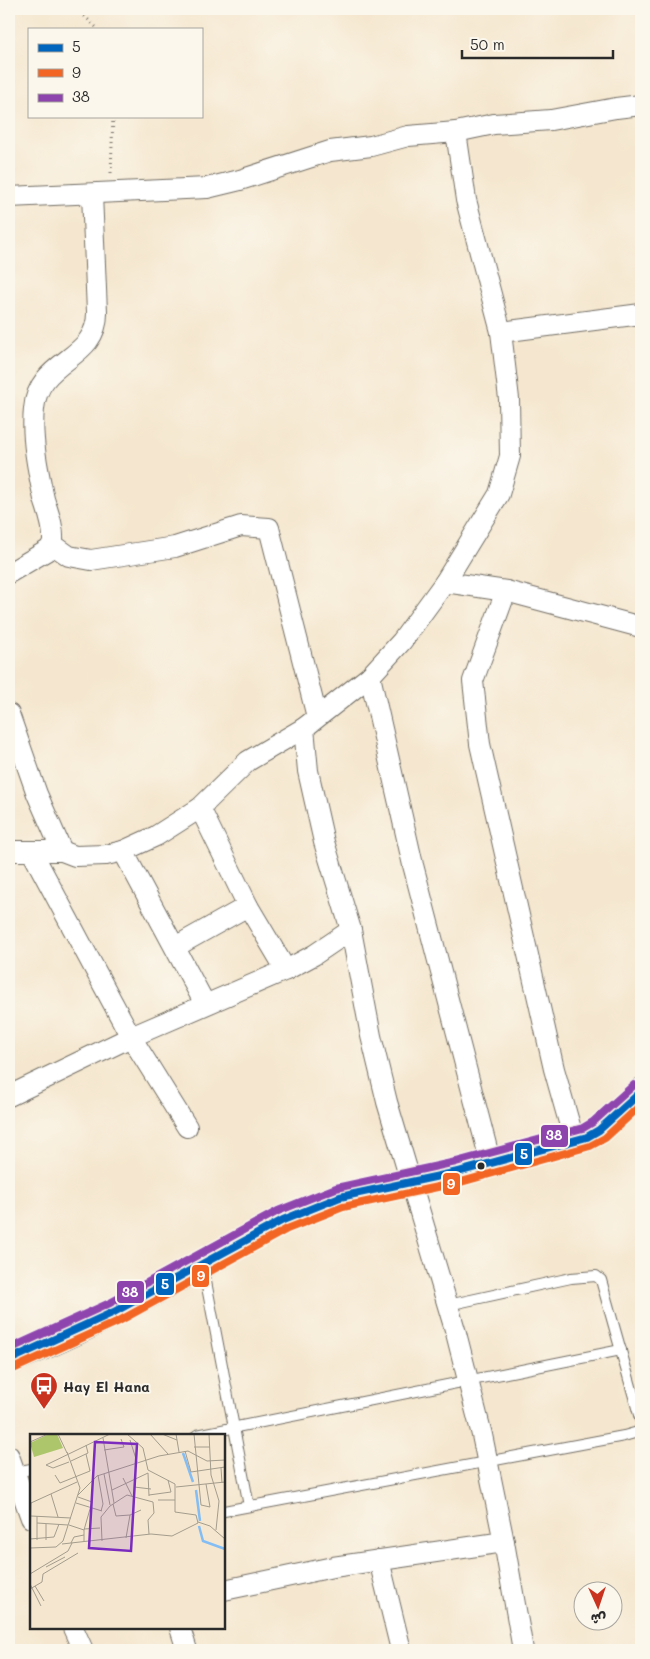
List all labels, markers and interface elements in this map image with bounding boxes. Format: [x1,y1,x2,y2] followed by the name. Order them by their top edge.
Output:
[28,28,202,118] legend
[462,28,614,60] scale bar
[470,34,505,54] text: 50 m
[72,36,81,56] text: 5
[72,62,81,82] text: 9
[72,86,90,106] text: 38
[540,1124,569,1148] line badge: 38
[545,1125,563,1144] text: 38
[514,1142,533,1166] line badge: 5
[520,1144,528,1163] text: 5
[476,1161,486,1171] unlabelled marker
[442,1172,461,1196] line badge: 9
[447,1174,456,1193] text: 9
[191,1264,210,1288] line badge: 9
[197,1266,206,1285] text: 9
[155,1272,175,1296] line badge: 5
[161,1274,169,1293] text: 5
[116,1280,145,1304] line badge: 38
[121,1282,139,1301] text: 38
[29,1371,59,1410] bus stop icon: Hay El Hana
[63,1377,150,1396] place label: Hay El Hana
[30,1434,225,1629] inset map
[572,1582,622,1632] north arrow
[591,1610,607,1629] text: ش

